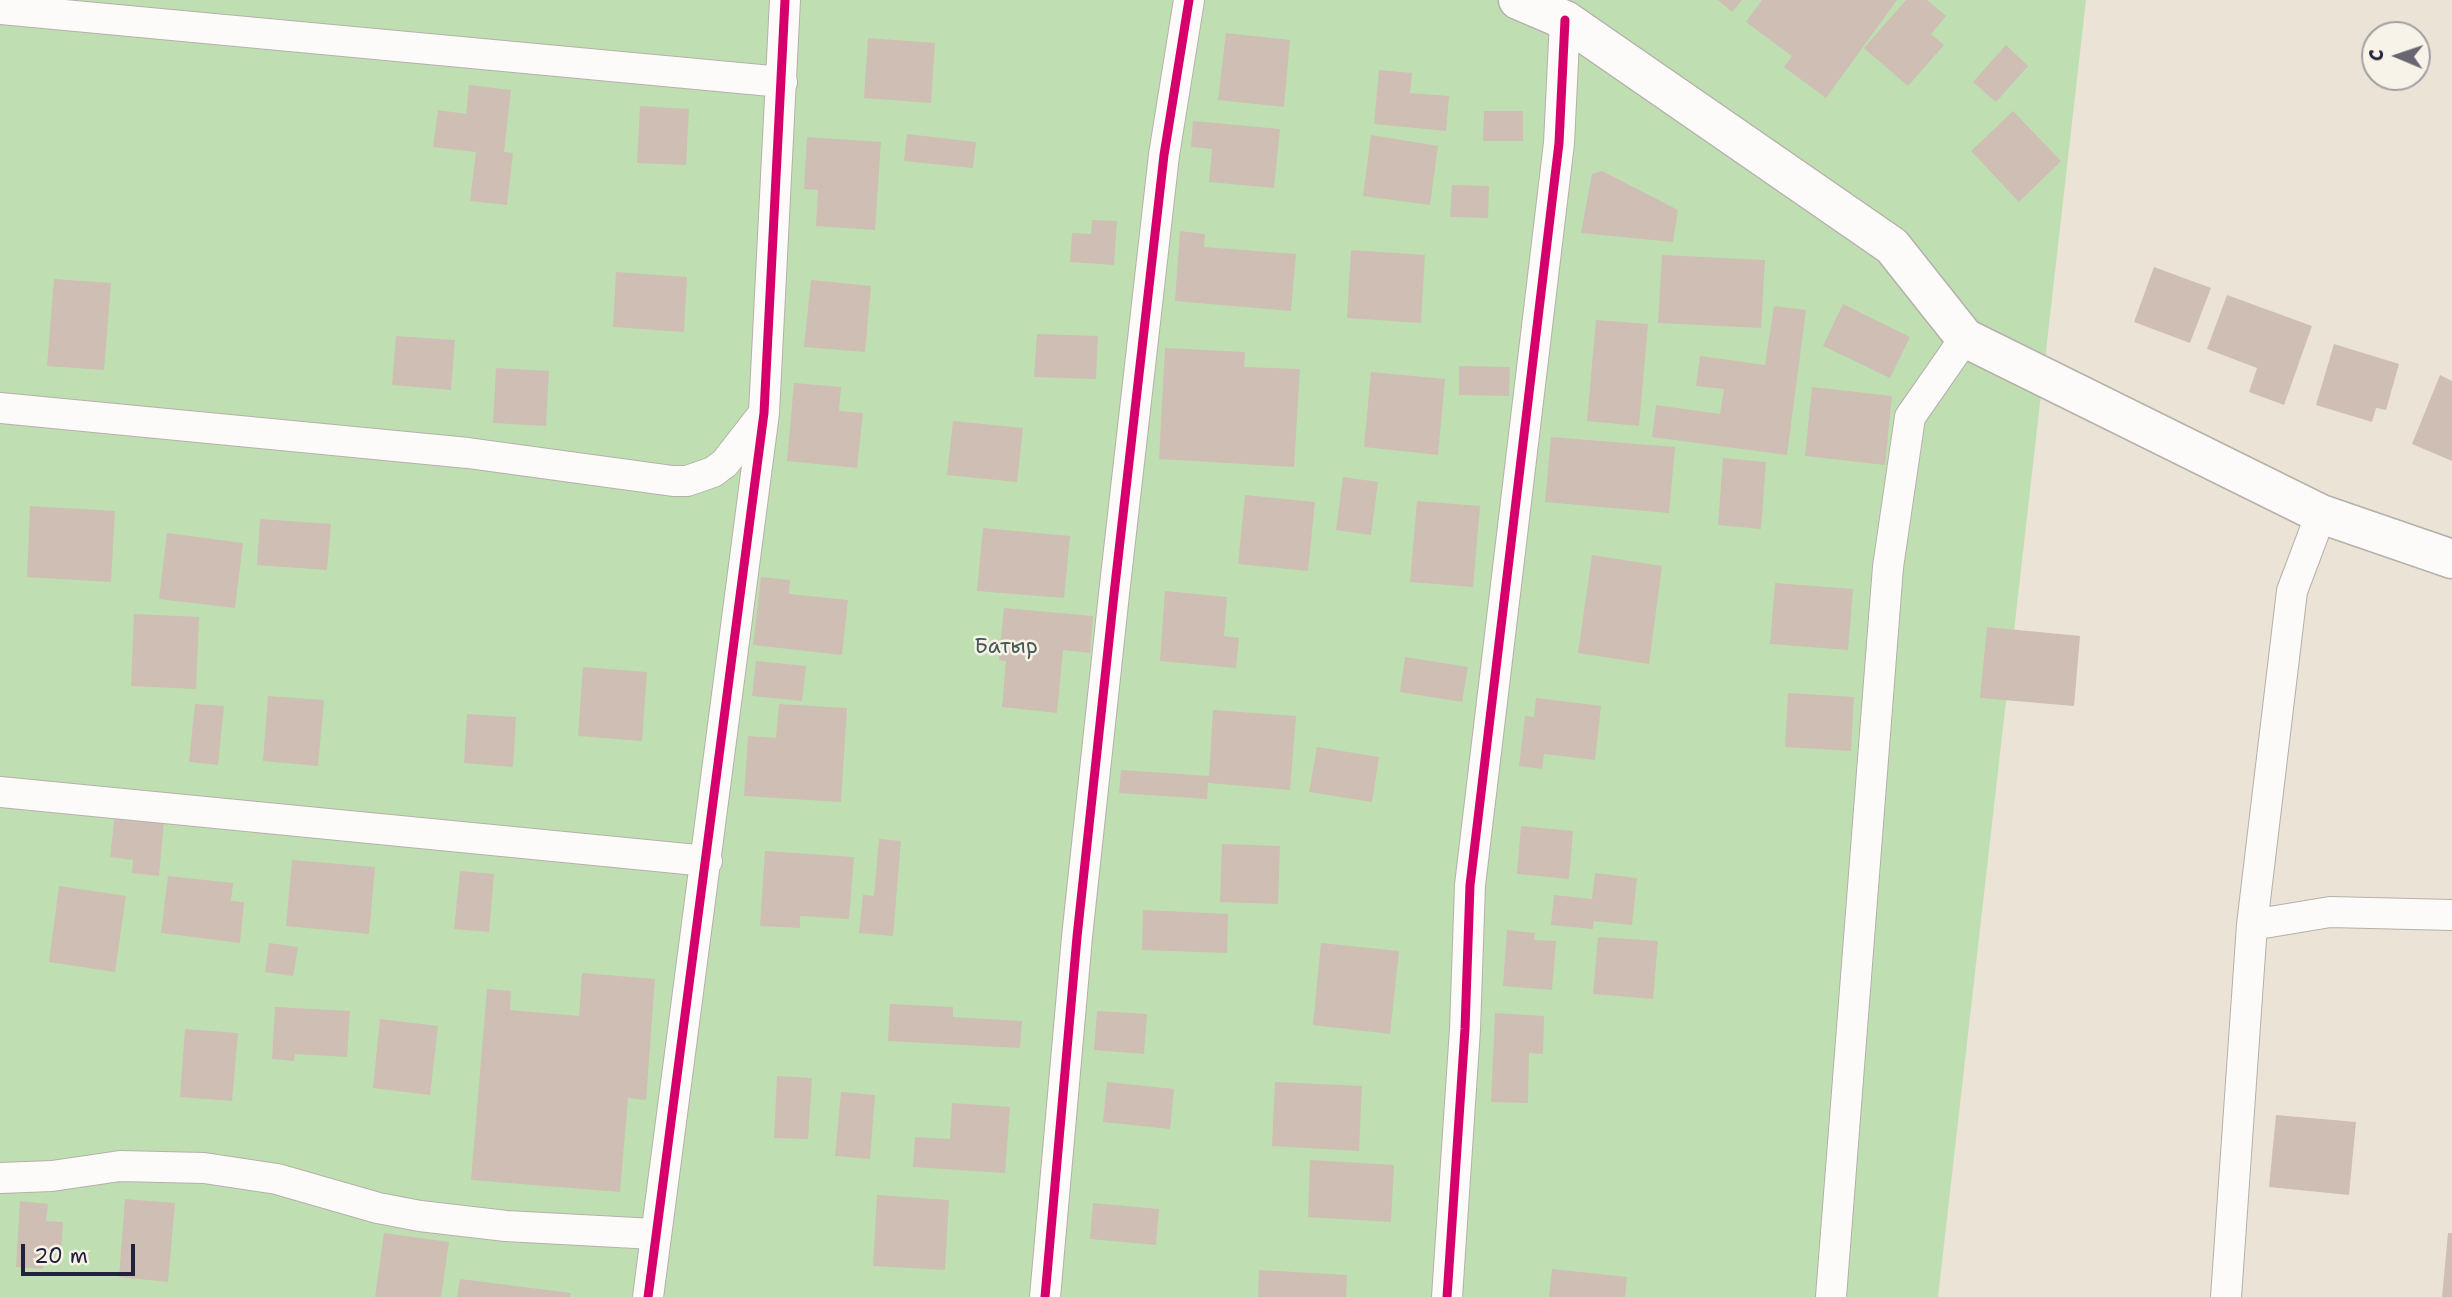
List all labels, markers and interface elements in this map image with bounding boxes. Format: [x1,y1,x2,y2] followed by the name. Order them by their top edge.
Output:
[2361,21,2431,91] north arrow
[2364,49,2389,62] text: С
[974,635,1038,661] park label: Батыр
[24,1230,138,1274] scale bar
[34,1242,88,1270] text: 20 m

